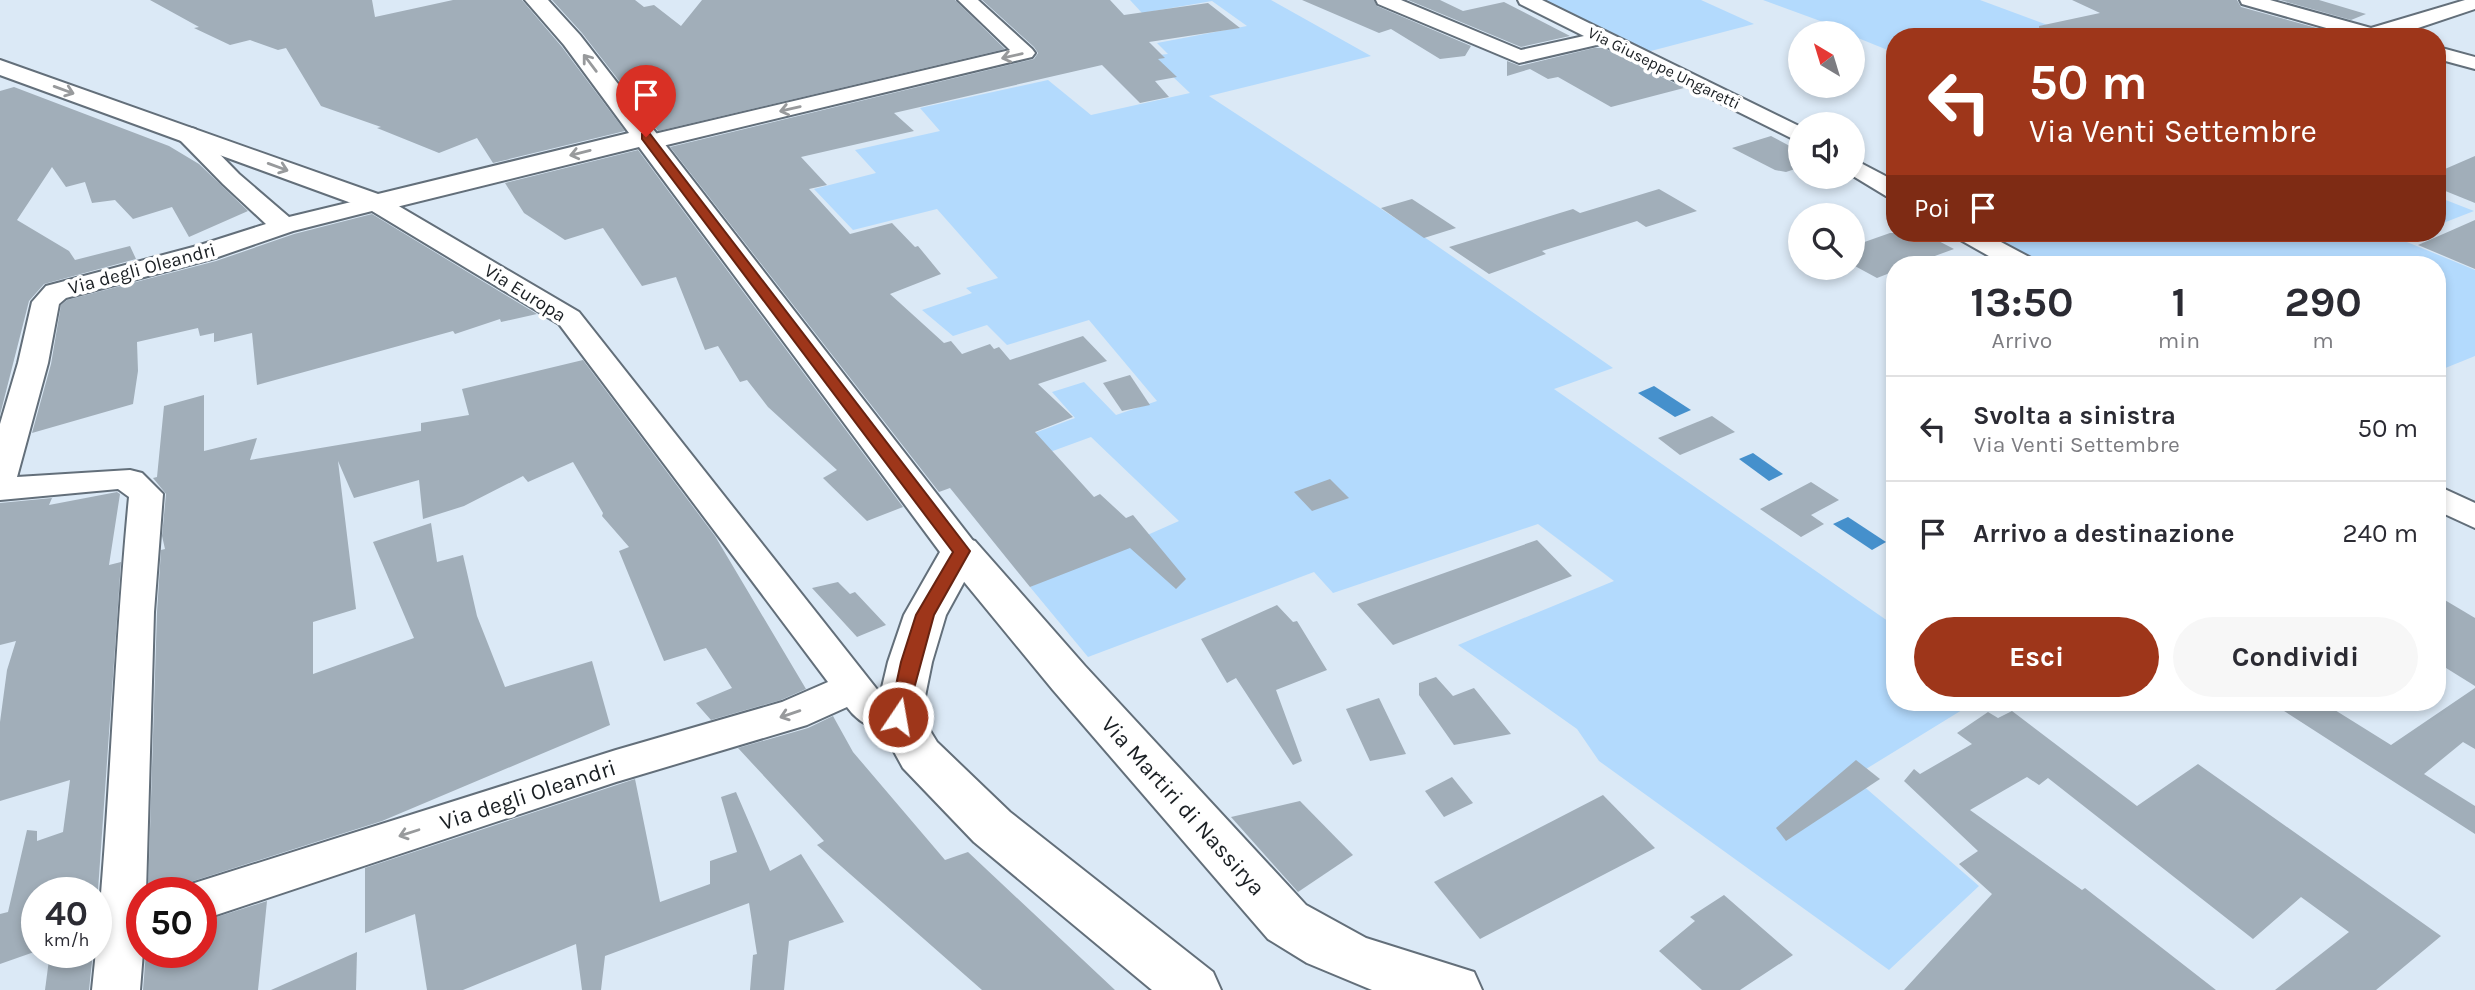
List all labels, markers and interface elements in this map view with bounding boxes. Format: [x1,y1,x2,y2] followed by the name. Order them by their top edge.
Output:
[1788,21,1866,98] north arrow
[1788,21,1865,280] map controls
[1585,23,1743,113] street label: Via Giuseppe Ungaretti
[1001,50,1024,63] one-way arrow
[582,54,597,73] one-way arrow
[2029,54,2147,111] text: 50 m
[1914,56,2005,147] icon: left
[616,65,676,137] pin
[627,76,665,114] icon: arrive
[53,85,75,97] one-way arrow
[780,103,802,116] one-way arrow
[1788,112,1865,189] button: sound
[2029,113,2317,150] text: Via Venti Settembre
[569,147,592,160] one-way arrow
[267,162,289,174] one-way arrow
[1964,189,2002,227] icon: arrive
[1914,193,1950,224] text: Poi
[1788,203,1865,280] button: search
[66,239,218,299] street label: Via degli Oleandri
[480,259,570,327] street label: Via Europa
[1970,277,2074,327] text: 13:50
[2171,277,2186,327] text: 1
[2284,277,2362,327] text: 290
[1991,327,2052,354] text: Arrivo
[2158,327,2200,354] text: min
[2312,327,2334,354] text: m
[1973,400,2176,431] text: Svolta a sinistra
[1914,410,1952,448] icon: left
[2357,413,2418,444] text: 50 m
[1973,431,2180,458] text: Via Venti Settembre
[1914,515,1952,553] icon: arrive
[1973,518,2235,549] text: Arrivo a destinazione
[2342,518,2418,549] text: 240 m
[1914,617,2159,697] button: Esci
[2173,617,2418,697] button: Condividi
[861,680,935,754] position arrow
[780,709,802,721] one-way arrow
[1095,711,1271,901] street label: Via Martiri di Nassirya
[437,754,619,836] street label: Via degli Oleandri
[399,828,421,840] one-way arrow
[126,877,217,968] speed limit sign: 50
[45,893,88,934] text: 40
[44,929,89,951] text: km/h

